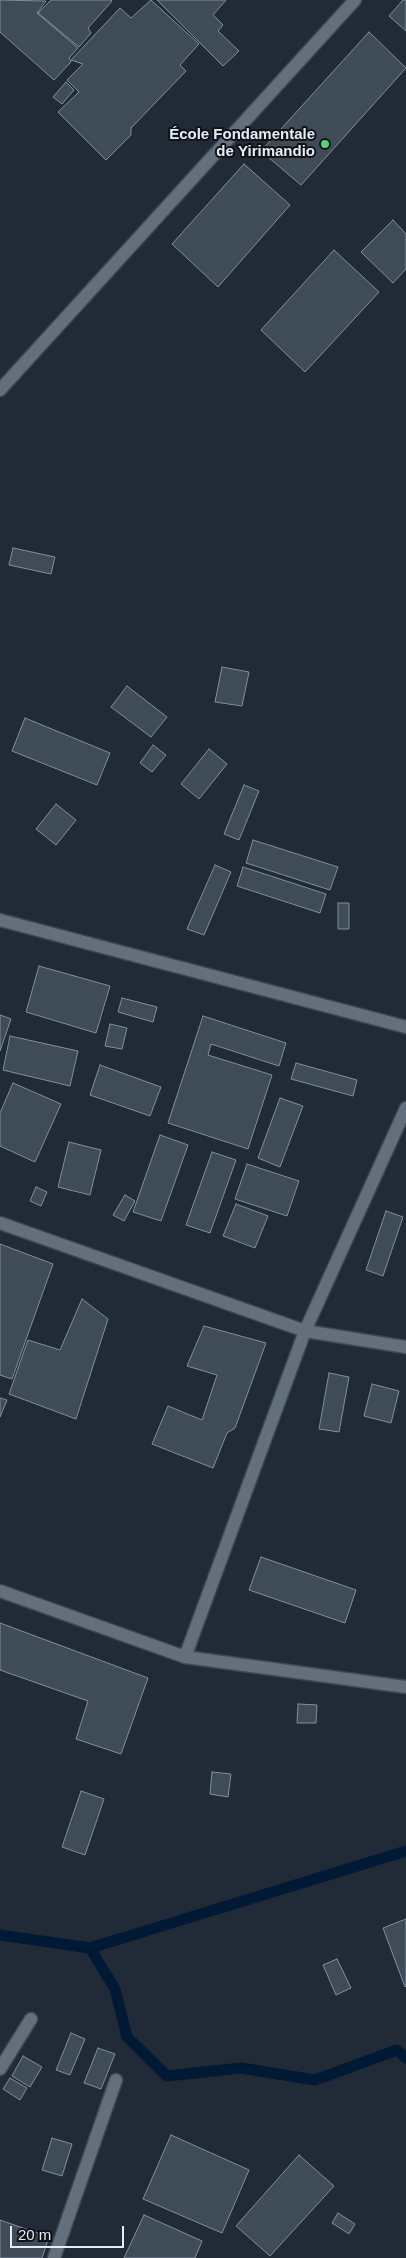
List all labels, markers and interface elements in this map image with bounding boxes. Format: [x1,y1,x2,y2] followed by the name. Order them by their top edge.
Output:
[169,126,315,161] place label: École Fondamentale de Yirimandio
[319,138,331,150] marker: École Fondamentale de Yirimandio
[12,2216,126,2248] scale bar
[18,2226,51,2243] text: 20 m

